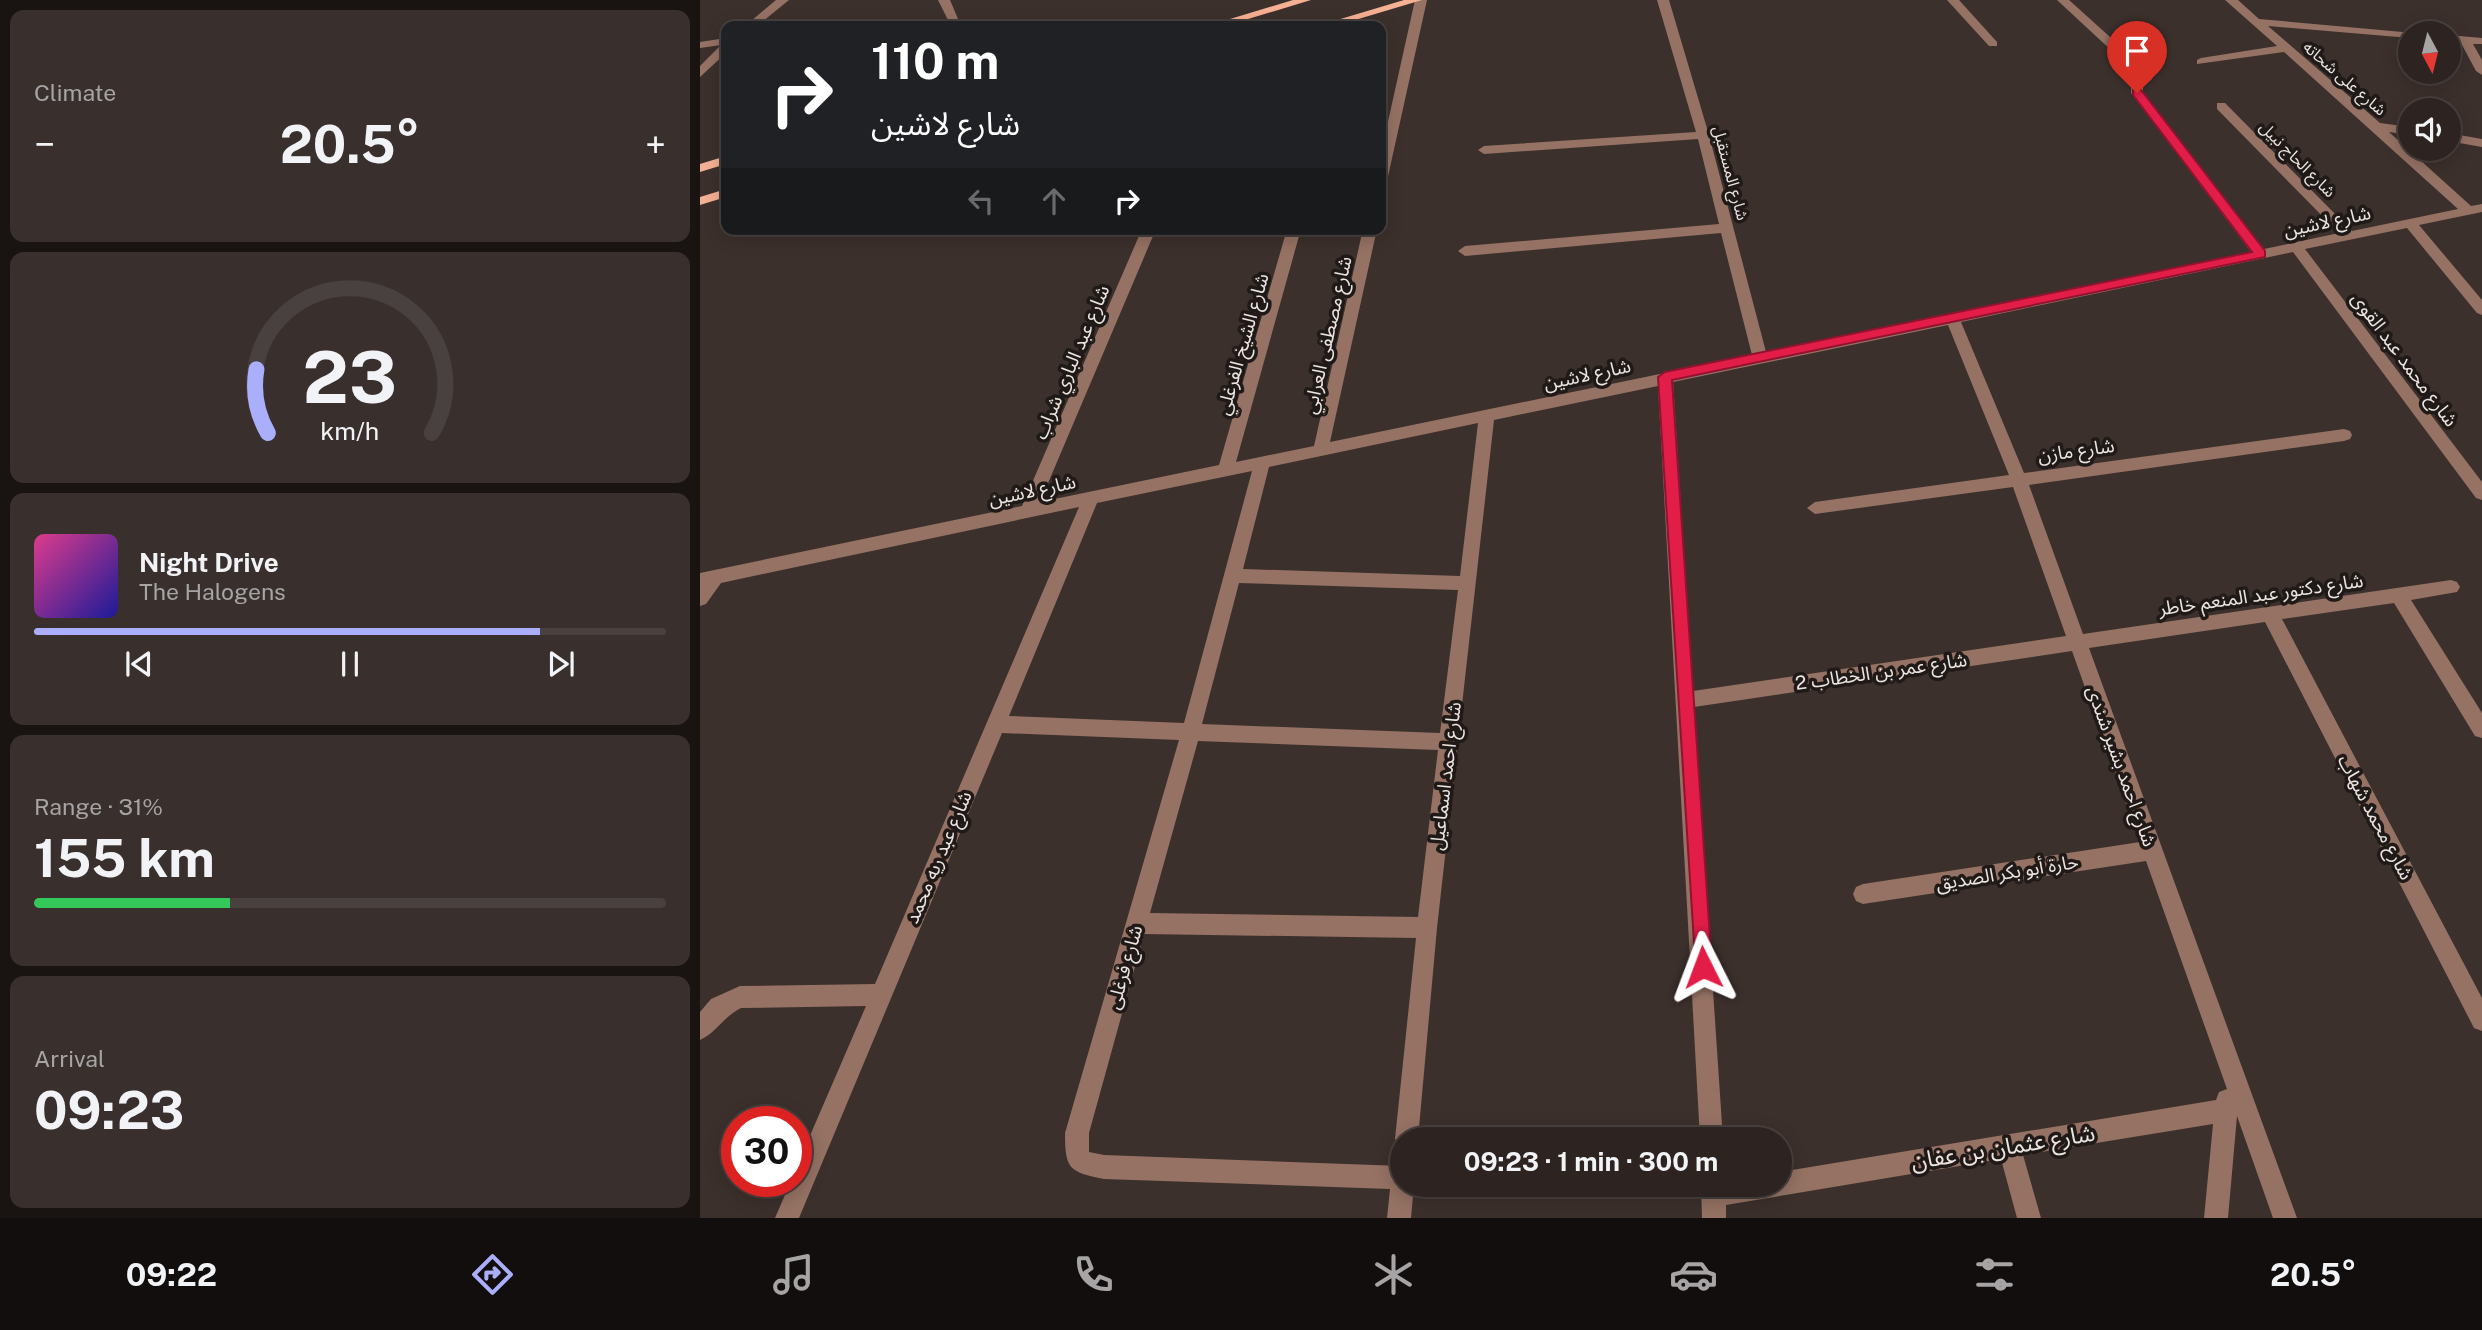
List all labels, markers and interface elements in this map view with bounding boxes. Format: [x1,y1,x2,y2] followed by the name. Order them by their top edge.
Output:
[2107,21,2167,93] pin
[2398,21,2460,84] north arrow
[2398,21,2461,161] map controls
[871,32,999,90] text: 110 m
[2118,32,2156,70] icon: arrive
[2297,37,2390,122] street label: شارع على شحاته
[756,49,847,140] icon: right
[34,79,116,106] text: Climate
[2398,98,2461,161] button: sound
[871,105,1020,142] text: شارع لاشين
[280,114,420,175] text: 20.5°
[2254,117,2340,203] street label: شارع الحاج نبيل
[34,122,55,167] text: −
[645,122,666,167] text: +
[1706,124,1752,223] street label: شارع المستقبل
[962,182,1000,220] icon: left
[1035,182,1073,220] icon: ahead
[1108,182,1146,220] icon: right
[2281,201,2373,244] street label: شارع لاشين
[1298,254,1360,417] street label: شارع مصطفى العرابي
[1211,271,1277,419] street label: شارع الشيخ الفرغلي
[1029,282,1117,444] street label: شارع عبد الباري شراب
[2345,287,2463,432] street label: شارع محمد عبد القوى
[303,335,397,420] text: 23
[1541,354,1633,397] street label: شارع لاشين
[321,416,379,446] text: km/h
[2036,434,2116,469] street label: شارع مازن
[986,470,1078,513] street label: شارع لاشين
[139,547,279,578] text: Night Drive
[2156,569,2365,623] street label: شارع دكتور عبد المنعم خاطر
[139,578,286,605] text: The Halogens
[120,645,158,683] icon: previous
[331,645,369,683] icon: pause
[542,645,580,683] icon: next
[1794,648,1969,697] street label: شارع عمر بن الخطاب 2
[2080,683,2161,850] street label: شارع احمد بشير شندى
[1425,700,1468,852] street label: شارع احمد اسماعيل
[2331,751,2418,885] street label: شارع محمد شهاب
[900,788,979,928] street label: شارع عبد ريه محمد
[34,793,163,820] text: Range · 31%
[34,828,215,889] text: 155 km
[1934,850,2080,895] street label: حارة أبو بكر الصديق
[1102,922,1149,1012] street label: شارع فرغلى
[1666,930,1740,1004] position arrow
[34,1045,105,1072] text: Arrival
[34,1080,184,1141] text: 09:23
[721,1106,812,1197] speed limit sign: 30
[1909,1119,2097,1178] street label: شارع عثمان بن عفان
[1464,1146,1718,1177] text: 09:23 · 1 min · 300 m
[468,1250,517,1299] icon: directions
[769,1250,818,1299] icon: music
[1069,1250,1118,1299] icon: phone
[1369,1250,1418,1299] icon: climate
[1669,1250,1718,1299] icon: car
[1970,1250,2019,1299] icon: filters
[126,1256,217,1293] text: 09:22
[2270,1256,2356,1293] text: 20.5°

